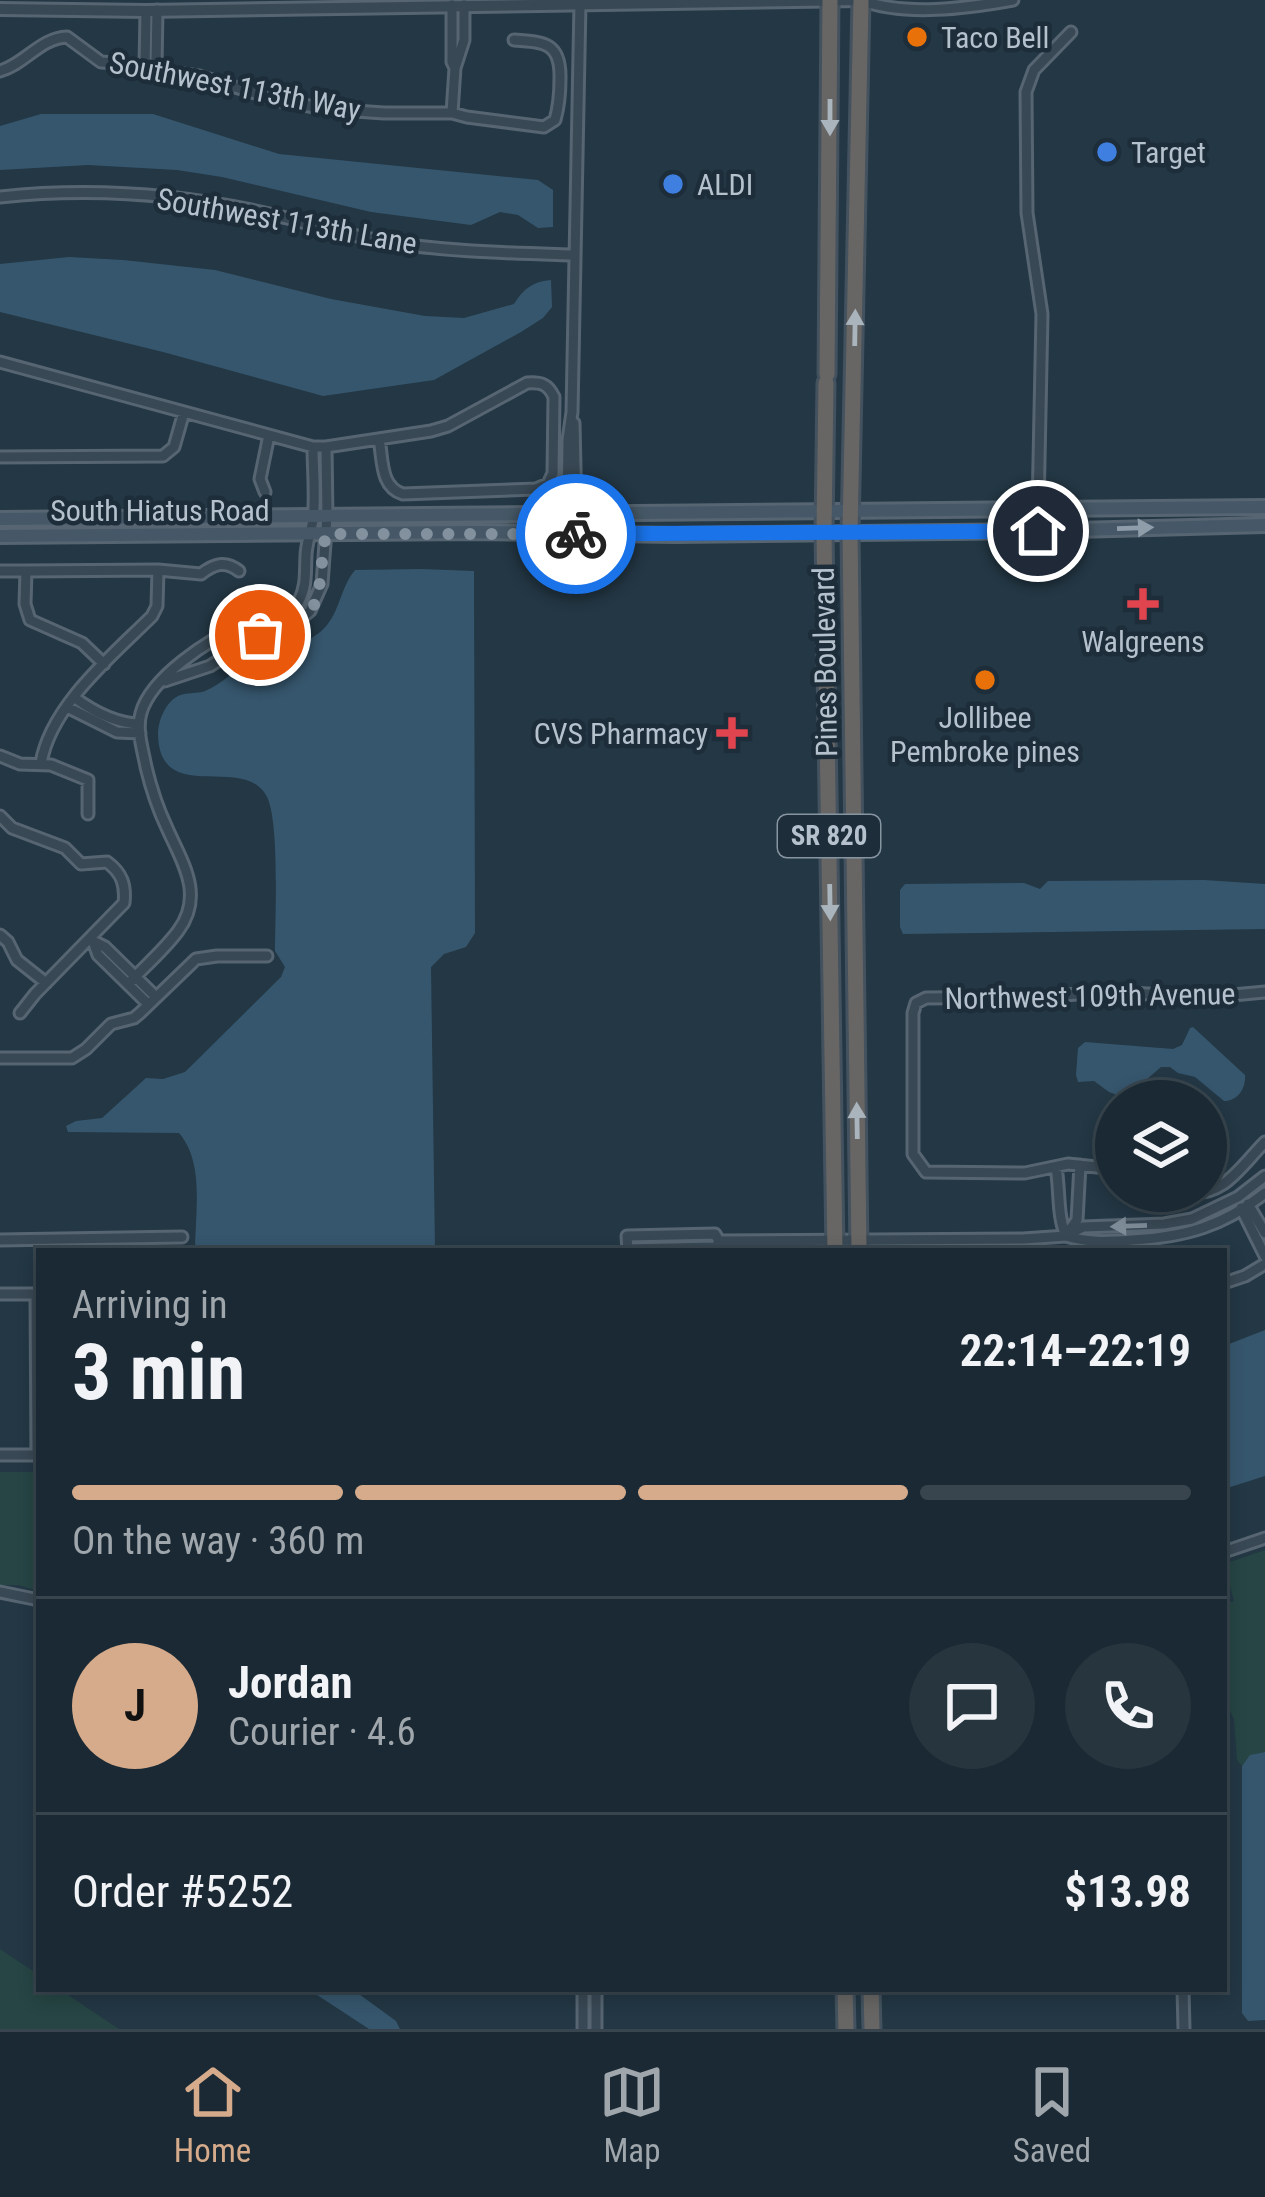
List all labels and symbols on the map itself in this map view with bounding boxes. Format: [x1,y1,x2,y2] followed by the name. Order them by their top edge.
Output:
[941,20,1049,55] place label: Taco Bell
[904,24,930,50] marker: Taco Bell
[106,44,364,128] street label: Southwest 113th Way
[820,99,840,137] one-way arrow
[1131,135,1206,170] place label: Target
[1094,139,1120,165] marker: Target
[697,167,753,202] place label: ALDI
[660,171,686,197] marker: ALDI
[154,181,420,261] street label: Southwest 113th Lane
[846,308,865,346] one-way arrow
[516,474,636,594] courier
[987,480,1089,582] pin
[50,493,270,528] street label: South Hiatus Road
[1117,519,1155,538] one-way arrow
[806,567,844,757] street label: Pines Boulevard
[209,584,311,686] pin
[1130,591,1156,617] marker: Walgreens
[1081,624,1205,659] place label: Walgreens
[972,667,998,693] marker: Jollibee Pembroke pines
[890,700,1080,769] place label: Jollibee Pembroke pines
[534,716,708,751] place label: CVS Pharmacy
[719,720,745,746] marker: CVS Pharmacy
[778,815,880,857] road number: SR 820
[820,884,839,922] one-way arrow
[944,976,1236,1016] street label: Northwest 109th Avenue
[848,1101,867,1139] one-way arrow
[1109,1217,1147,1236] one-way arrow

